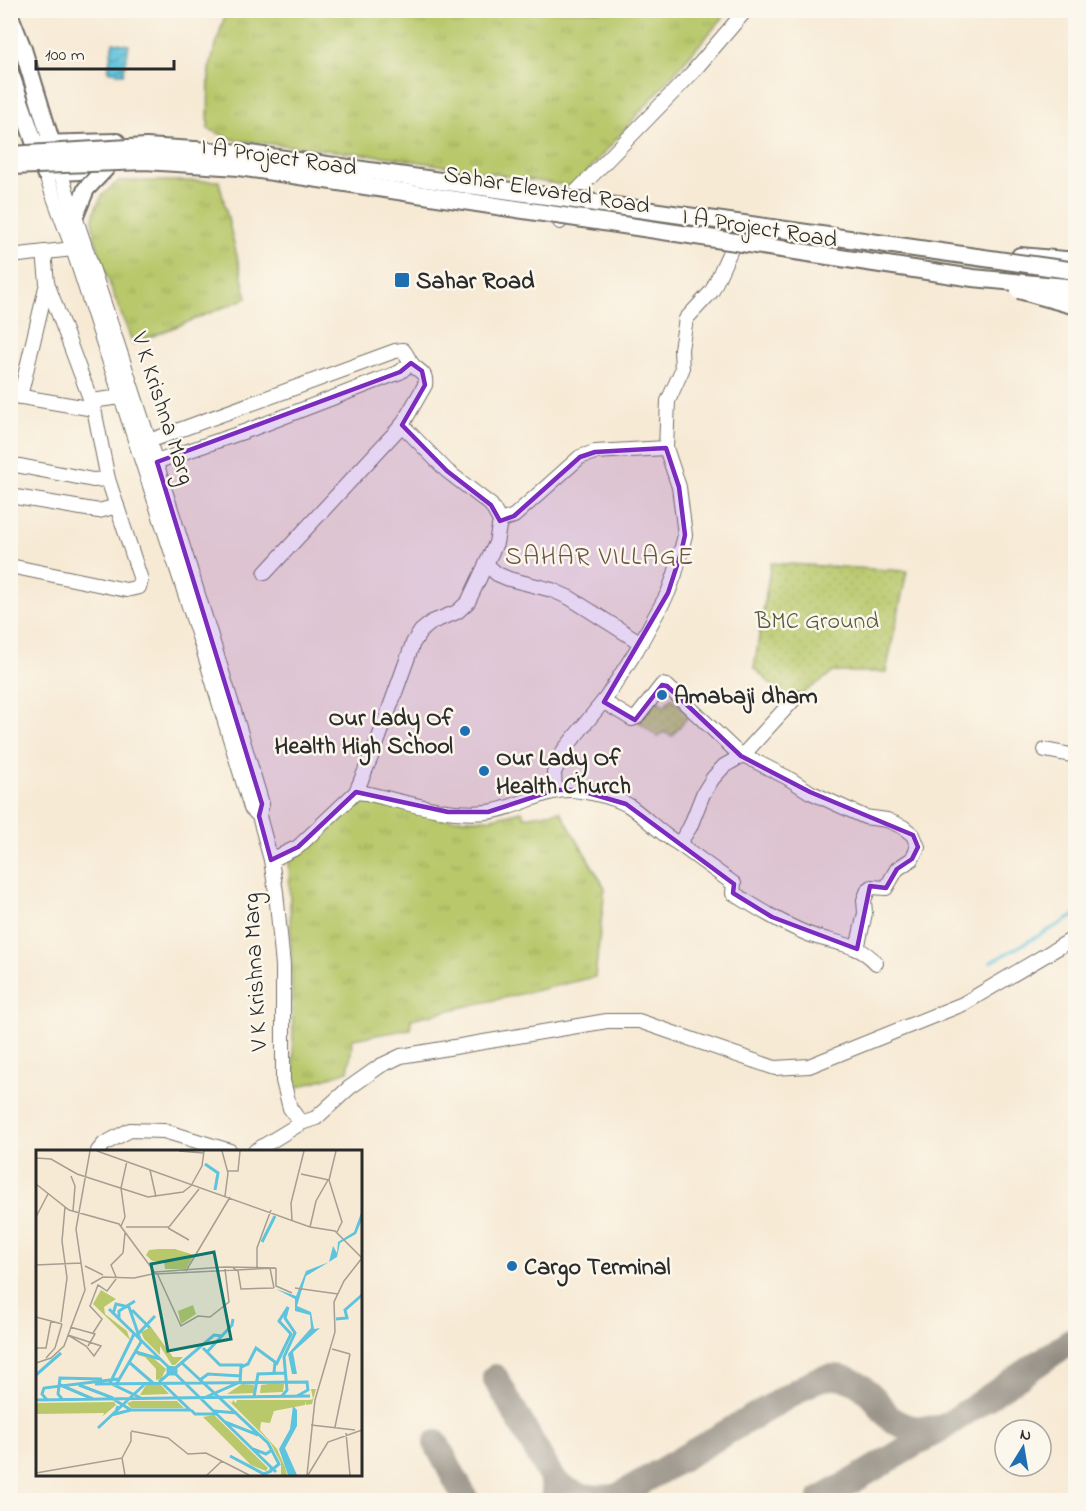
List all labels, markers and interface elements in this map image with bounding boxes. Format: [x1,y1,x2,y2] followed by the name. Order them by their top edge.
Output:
[36,33,174,71] scale bar
[45,43,85,69] text: 100 m
[199,130,359,187] street label: I A Project Road
[441,158,653,225] street label: Sahar Elevated Road
[679,200,840,259] street label: I A Project Road
[416,265,535,300] place label: Sahar Road
[393,271,411,289] marker: Sahar Road
[120,327,203,490] street label: V K Krishna Marg
[505,539,695,577] district label: SAHAR VILLAGE
[754,605,879,640] park label: BMC Ground
[674,680,818,715] place label: Amabaji dham
[655,688,669,702] marker: Amabaji dham
[275,702,454,766] place label: Our Lady Of Health High School
[458,724,472,738] marker: Our Lady Of Health High School
[496,742,631,805] place label: Our Lady Of Health Church
[477,764,491,778] marker: Our Lady Of Health Church
[235,892,278,1053] street label: V K Krishna Marg
[36,1150,362,1475] inset map
[524,1251,671,1287] place label: Cargo Terminal
[505,1259,519,1273] marker: Cargo Terminal
[993,1418,1053,1478] north arrow
[1018,1422,1033,1448] text: N

